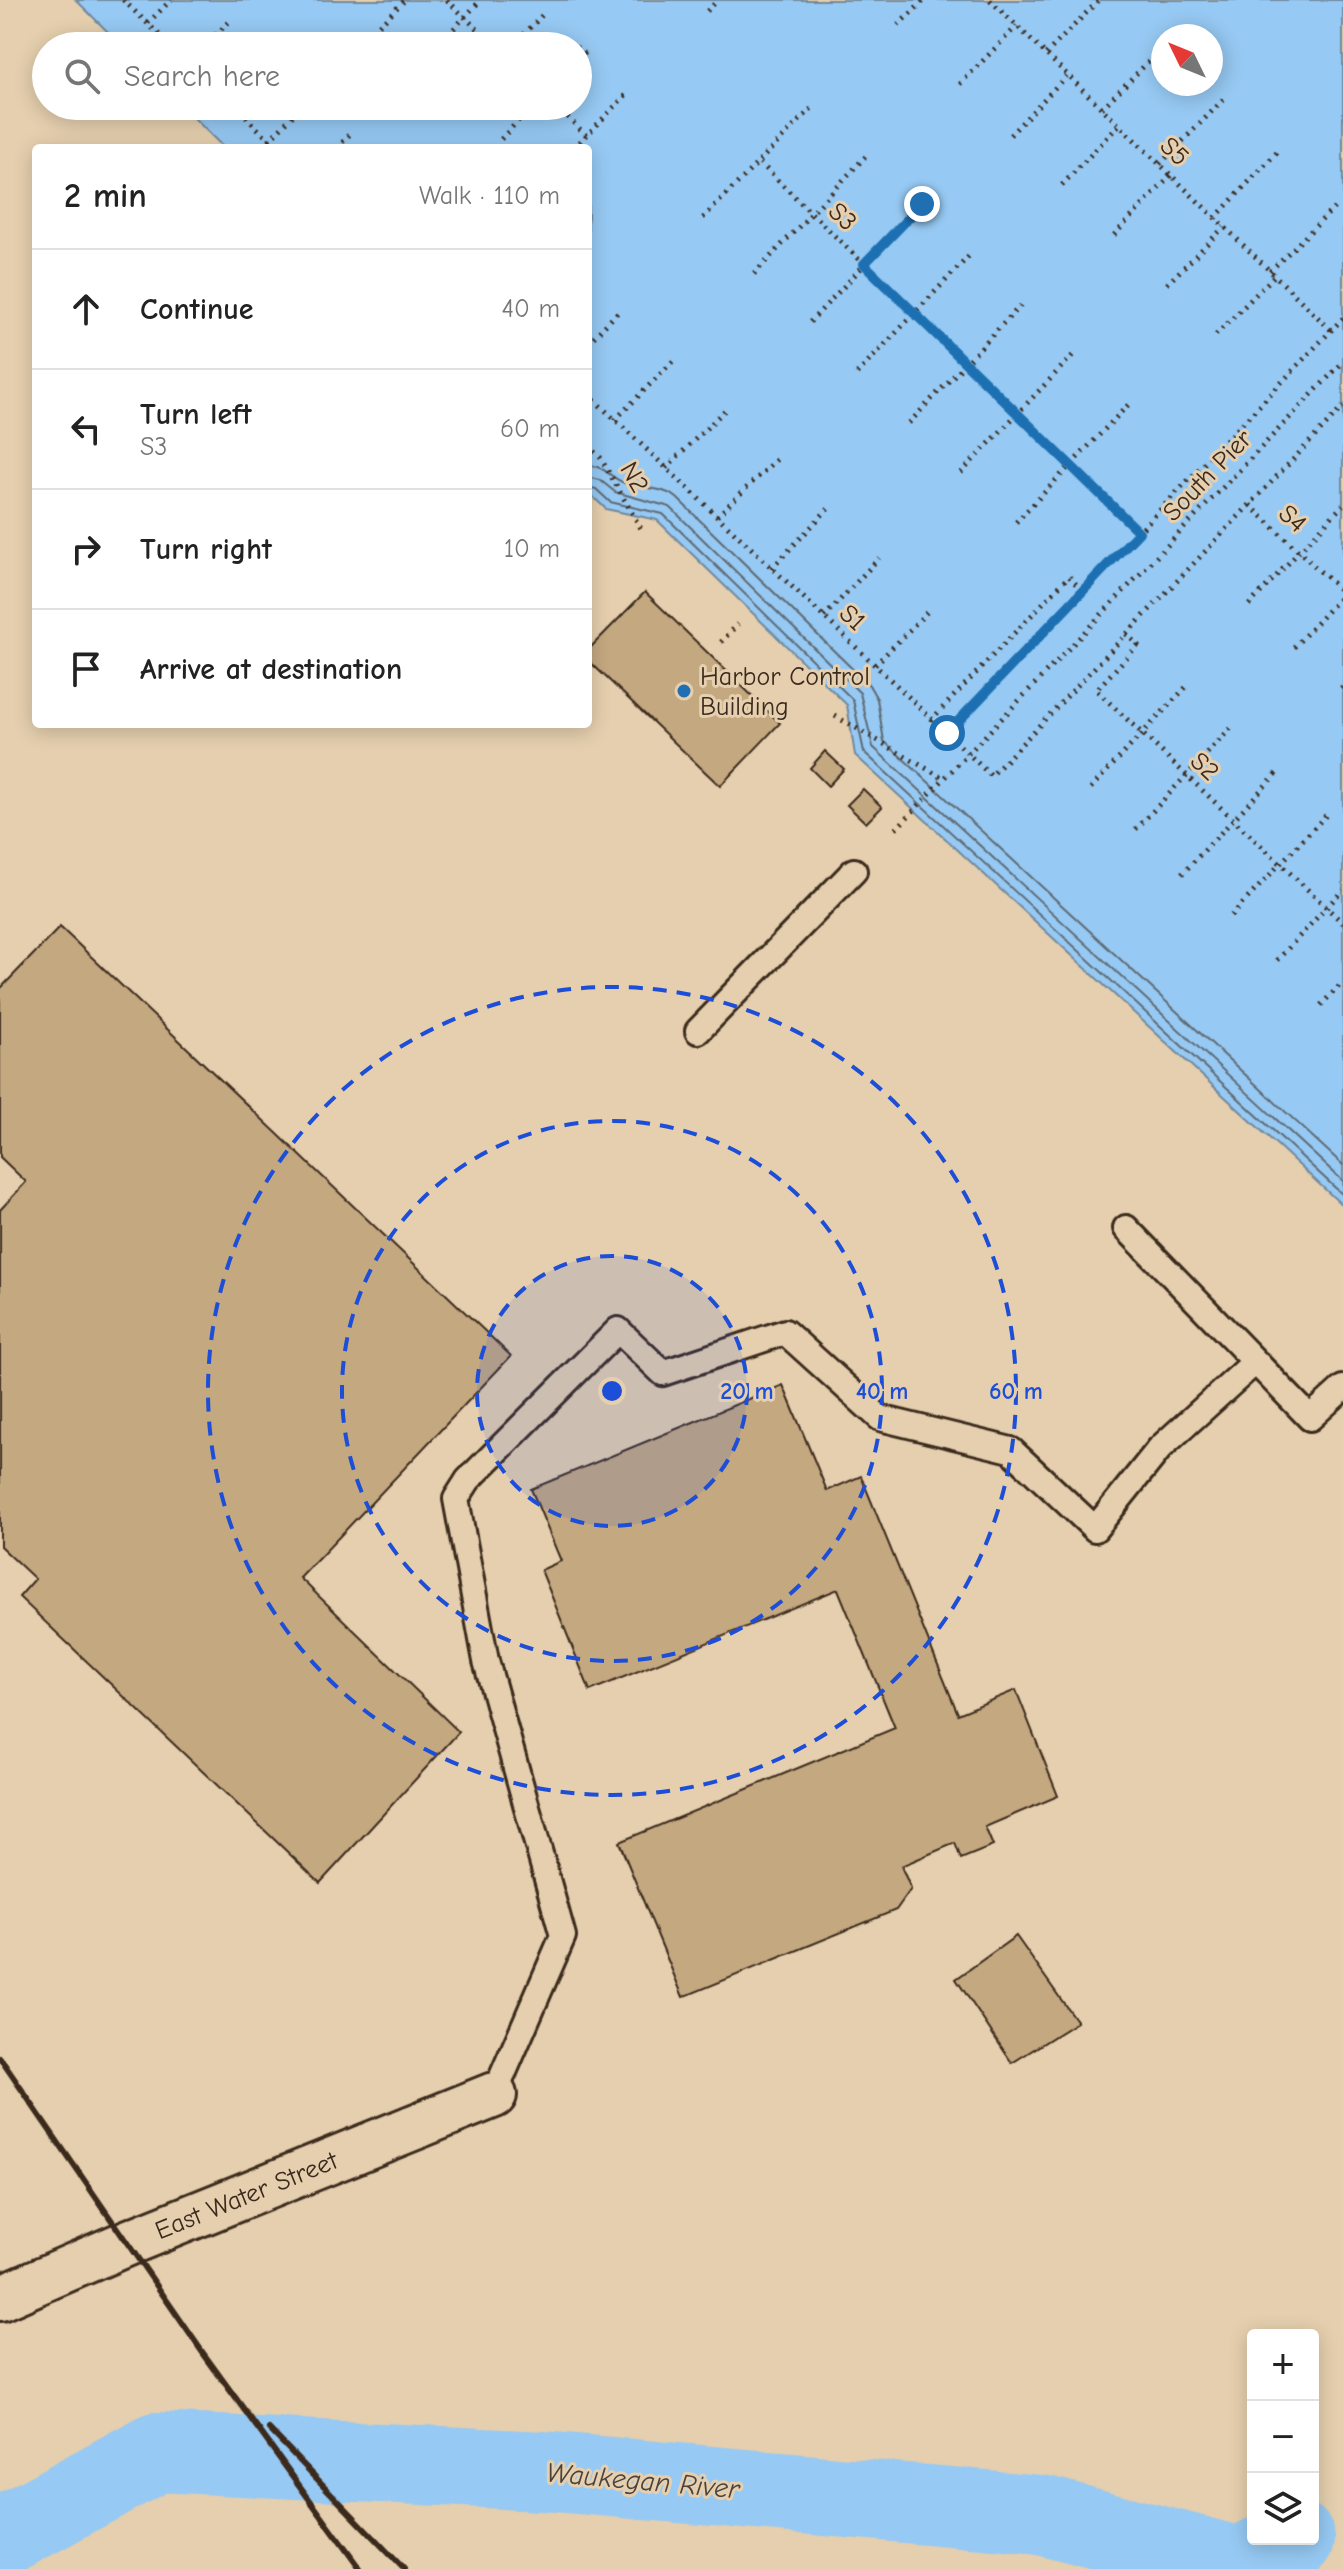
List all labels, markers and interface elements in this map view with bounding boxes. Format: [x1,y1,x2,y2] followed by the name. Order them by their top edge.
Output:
[1151,24,1223,96] north arrow
[32,32,592,120] search box
[60,54,104,98] icon: search
[124,59,280,94] text: Search here
[1154,131,1195,172] street label: S5
[64,176,147,216] text: 2 min
[419,181,560,211] text: Walk · 110 m
[904,186,940,222] route end
[822,196,863,237] street label: S3
[64,287,108,331] icon: ahead
[140,292,254,327] text: Continue
[501,294,560,324] text: 40 m
[140,397,252,432] text: Turn left
[64,407,108,451] icon: left
[500,414,560,444] text: 60 m
[1157,423,1259,528] street label: South Pier
[140,432,168,462] text: S3
[613,457,655,498] street label: N2
[1272,499,1312,539] street label: S4
[64,527,108,571] icon: right
[140,532,272,567] text: Turn right
[504,534,560,564] text: 10 m
[833,598,872,637] street label: S1
[64,647,108,691] icon: arrive
[140,652,402,687] text: Arrive at destination
[700,662,870,722] place label: Harbor Control Building
[675,682,693,700] marker: Harbor Control Building
[929,715,965,751] route start
[1184,746,1225,787] street label: S2
[598,1377,626,1405] centre of rings
[720,1377,774,1405] text: 20 m
[856,1377,908,1405] text: 40 m
[989,1377,1043,1405] text: 60 m
[151,2145,343,2246] street label: East Water Street
[1247,2329,1319,2545] map controls
[1247,2329,1319,2401] button: +
[1247,2401,1319,2473] button: −
[545,2457,743,2506] water label: Waukegan River
[1247,2473,1319,2545] button: layers

